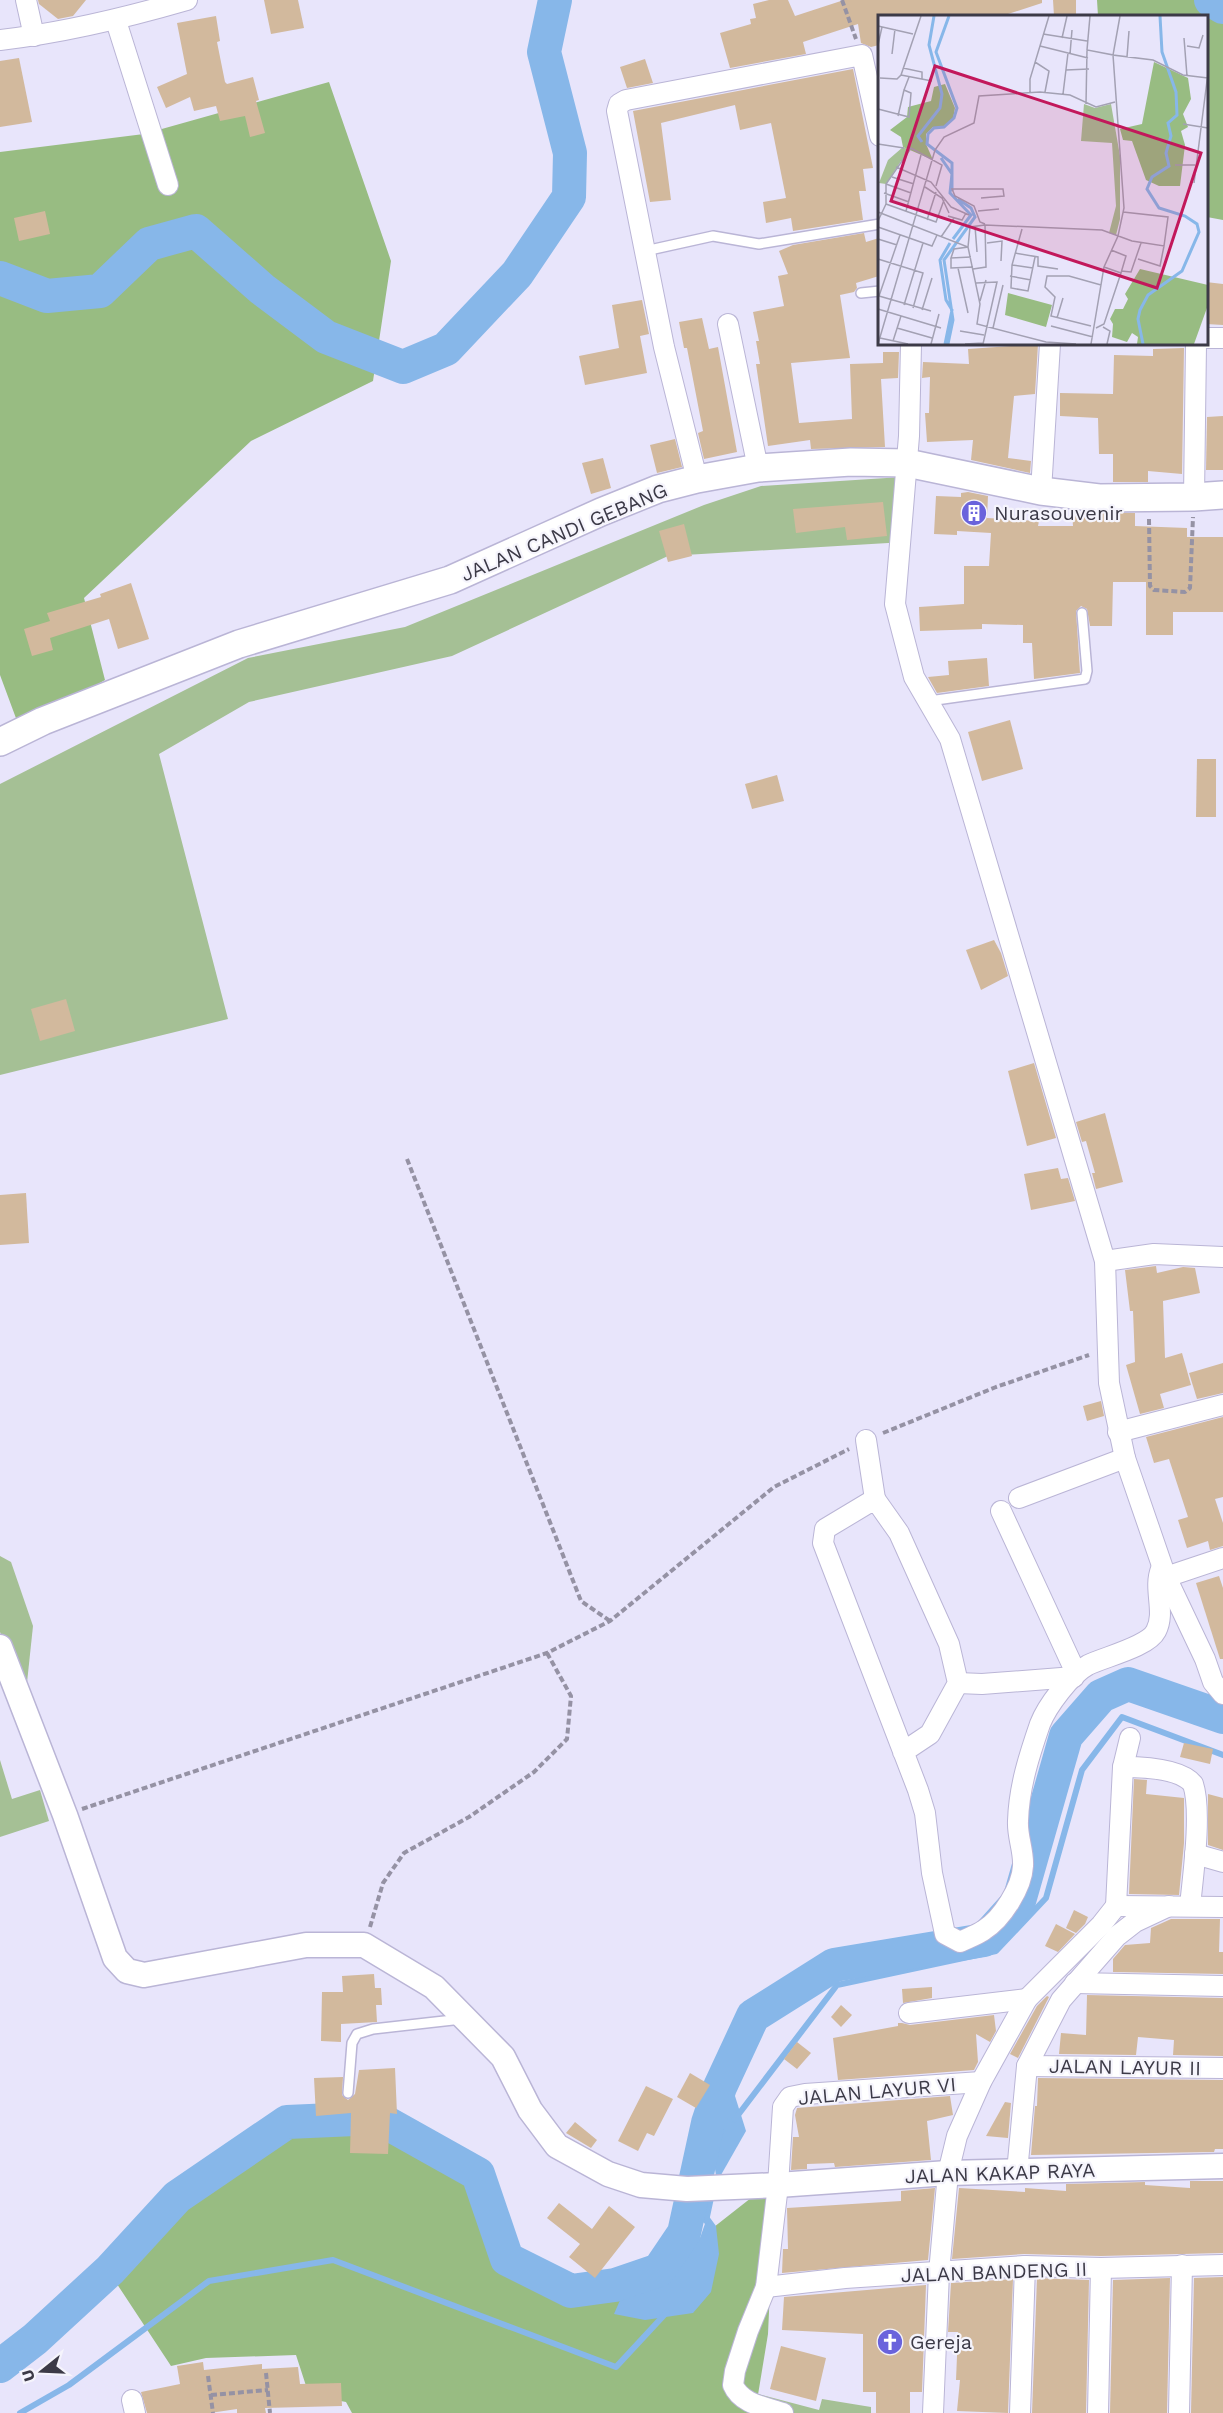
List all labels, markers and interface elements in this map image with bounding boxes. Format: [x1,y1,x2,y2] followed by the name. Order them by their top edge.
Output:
[878,15,1208,345] inset map
[457,478,671,586] street label: JALAN CANDI GEBANG
[959,498,989,528] building icon: Nurasouvenir
[994,501,1123,525] place label: Nurasouvenir
[1049,2054,1201,2080] street label: JALAN LAYUR II
[797,2072,957,2110] street label: JALAN LAYUR VI
[904,2158,1096,2188] street label: JALAN KAKAP RAYA
[900,2257,1088,2287] street label: JALAN BANDENG II
[875,2327,905,2357] church icon: Gereja
[910,2330,972,2354] place label: Gereja
[12,2341,72,2401] north arrow
[17,2367,39,2384] text: U

